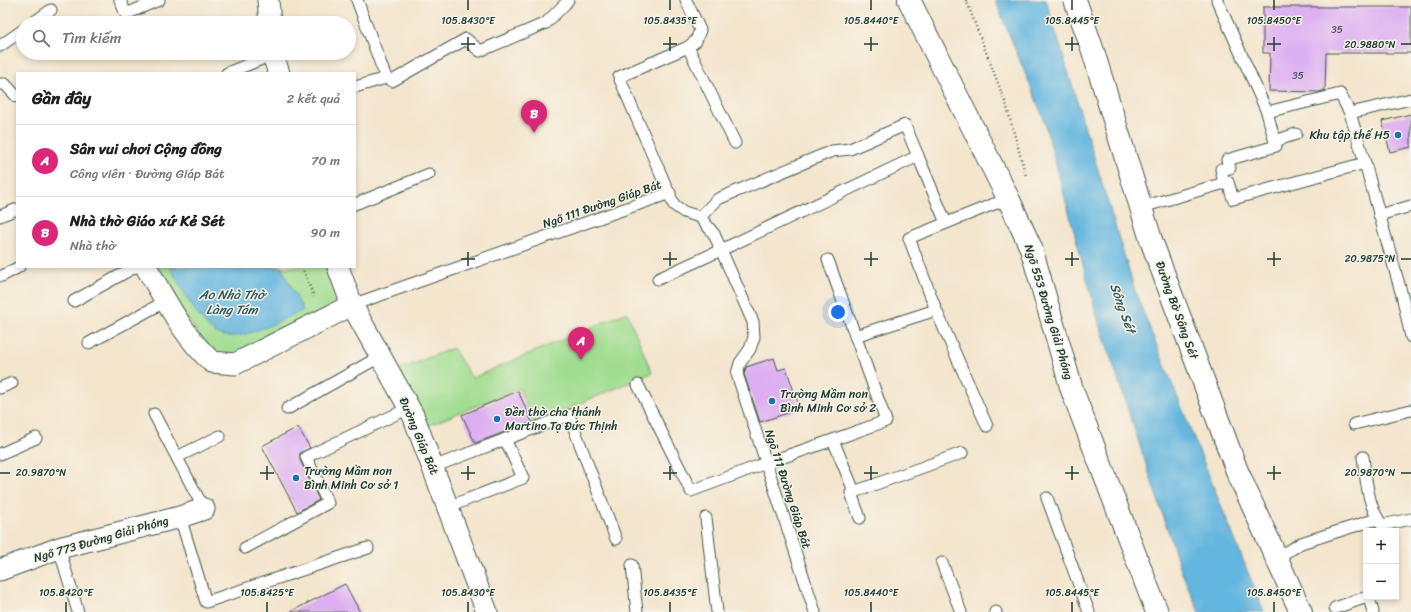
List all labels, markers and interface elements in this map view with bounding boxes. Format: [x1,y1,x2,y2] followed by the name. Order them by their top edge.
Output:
[441,12,496,30] text: 105.8430°E
[643,12,698,30] text: 105.8435°E
[844,12,900,30] text: 105.8440°E
[1045,12,1101,30] text: 105.8445°E
[1247,12,1303,30] text: 105.8450°E
[16,16,356,60] search box
[1331,21,1343,39] house number: 35
[62,25,121,51] text: Tìm kiếm
[30,27,52,49] icon: search
[1345,36,1395,54] text: 20.9880°N
[1292,67,1304,85] house number: 35
[32,83,91,113] text: Gần đây
[287,87,340,110] text: 2 kết quả
[521,100,547,133] pin: B
[1309,124,1390,146] place label: Khu tập thể H5
[1393,130,1403,140] marker: Khu tập thể H5
[70,136,222,162] text: Sân vui chơi Cộng đồng
[41,149,49,172] text: A
[311,149,340,172] text: 70 m
[70,162,225,185] text: Công viên · Đường Giáp Bát
[539,173,665,235] street label: Ngõ 111 Đường Giáp Bát
[70,208,225,234] text: Nhà thờ Giáo xứ Kẻ Sét
[41,221,49,244] text: B
[310,221,340,244] text: 90 m
[70,234,116,257] text: Nhà thờ
[1018,241,1080,383] street label: Ngõ 553 Đường Giải Phóng
[1345,250,1395,268] text: 20.9875°N
[1149,258,1205,363] street label: Đường Bờ Sông Sét
[1103,280,1144,339] water label: Sông Sét
[198,283,267,321] water label: Ao Nhà Thờ Làng Tám
[828,302,848,322] your location
[568,327,594,360] pin: A
[780,383,876,419] place label: Trường Mầm non Bình Minh Cơ sở 2
[393,394,445,478] street label: Đường Giáp Bát
[767,396,777,406] marker: Trường Mầm non Bình Minh Cơ sở 2
[505,401,617,437] place label: Đền thờ cha thánh Martino Tạ Đức Thịnh
[492,414,502,424] marker: Đền thờ cha thánh Martino Tạ Đức Thịnh
[758,426,818,552] street label: Ngõ 111 Đường Giáp Bát
[304,460,398,496] place label: Trường Mầm non Bình Minh Cơ sở 1
[16,464,66,482] text: 20.9870°N
[1345,464,1395,482] text: 20.9870°N
[291,473,301,483] marker: Trường Mầm non Bình Minh Cơ sở 1
[31,509,171,569] street label: Ngõ 773 Đường Giải Phóng
[1363,528,1399,600] map controls
[1363,528,1399,564] button: +
[1363,564,1399,600] button: −
[39,584,94,602] text: 105.8420°E
[240,584,295,602] text: 105.8425°E
[441,584,496,602] text: 105.8430°E
[643,584,698,602] text: 105.8435°E
[844,584,900,602] text: 105.8440°E
[1045,584,1101,602] text: 105.8445°E
[1247,584,1303,602] text: 105.8450°E

